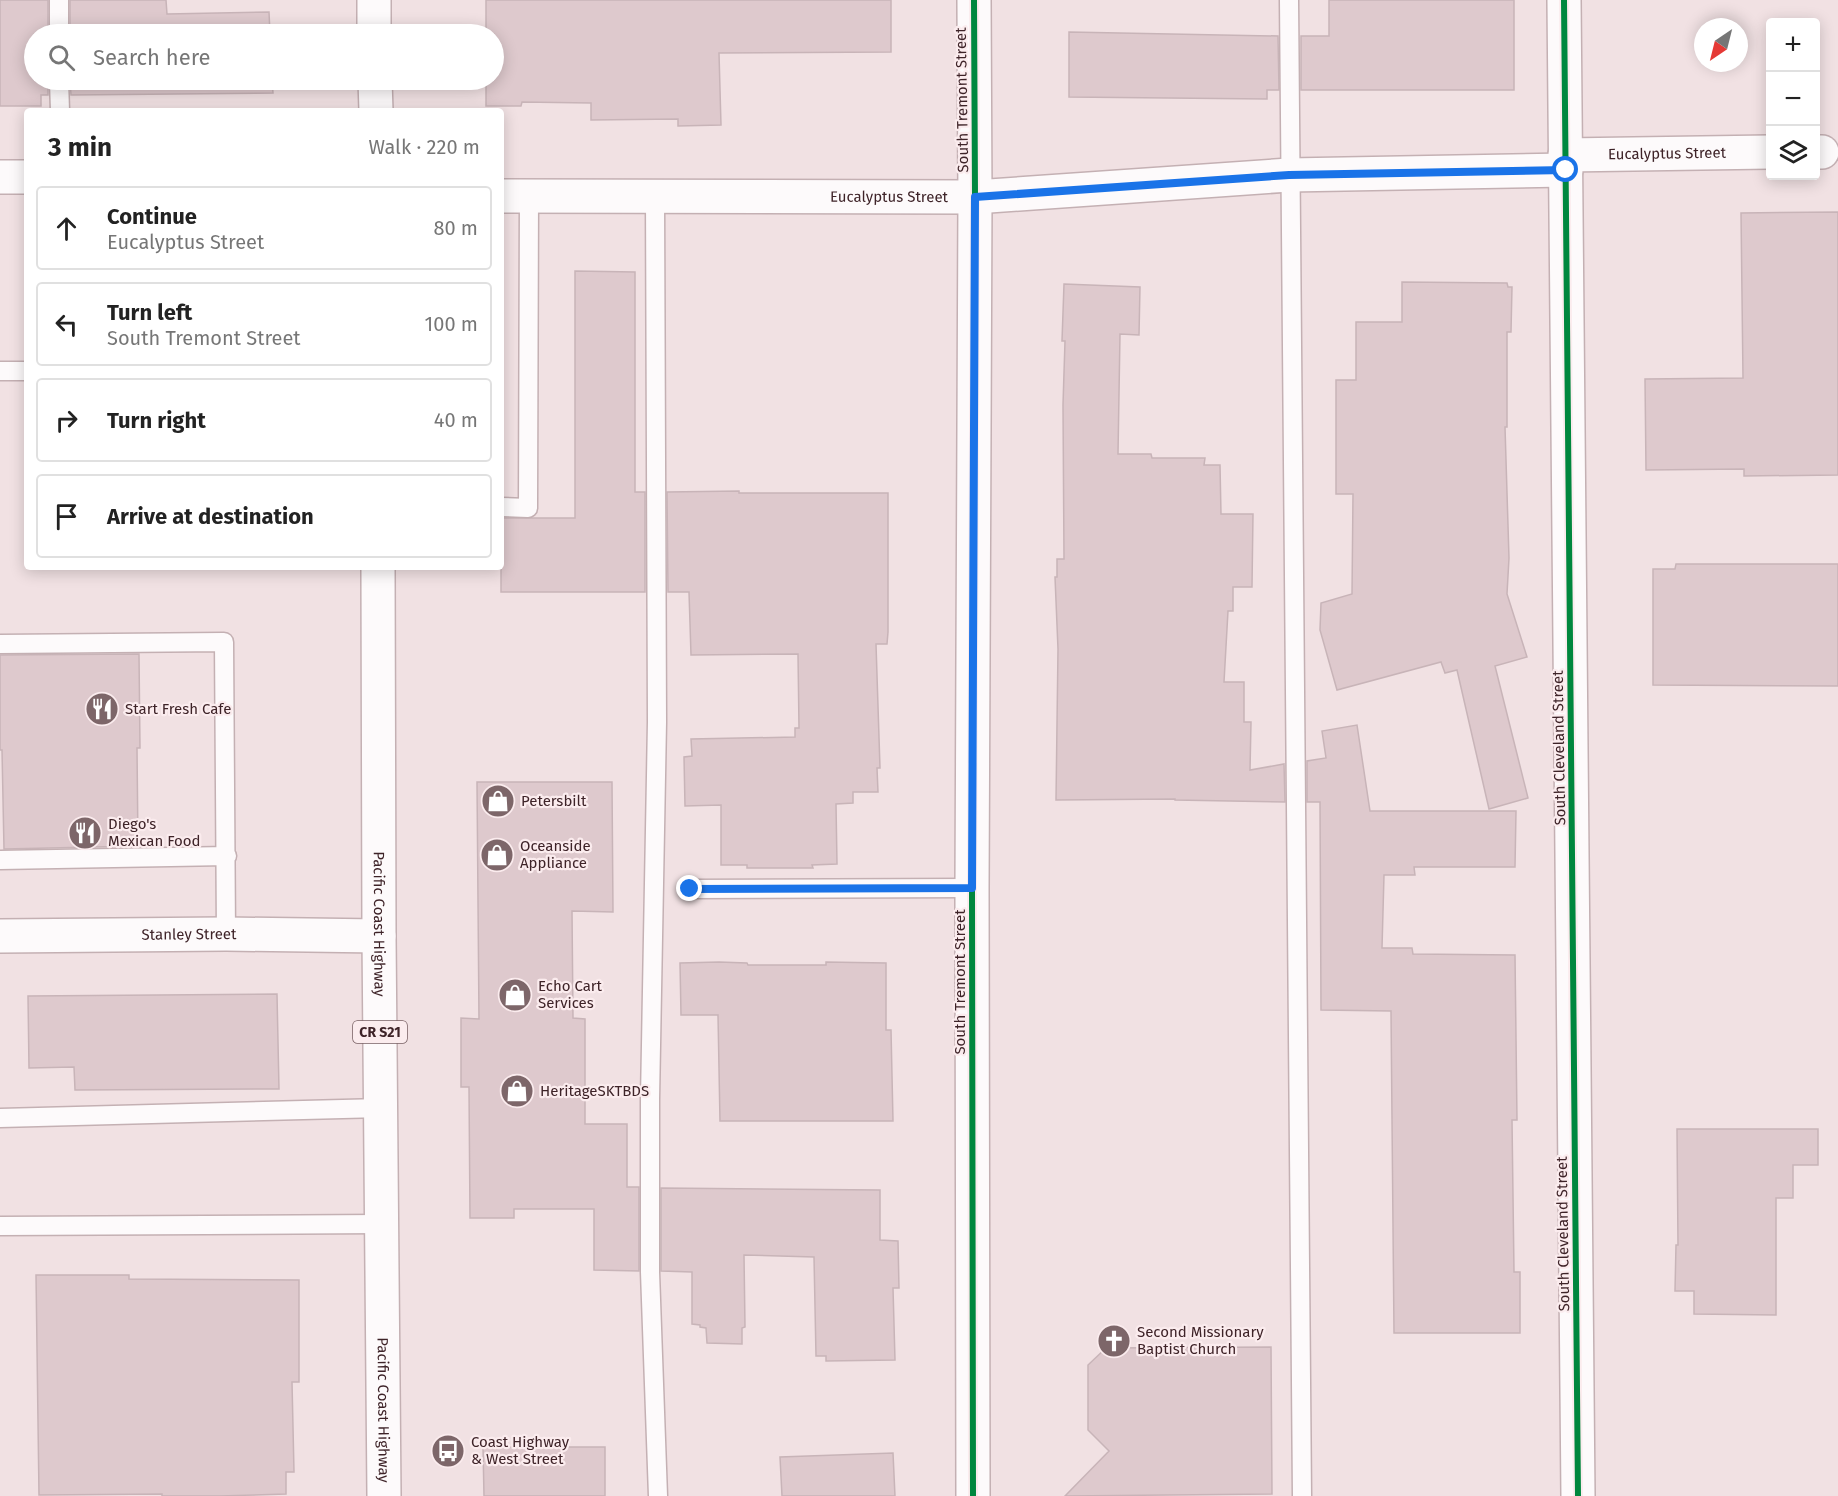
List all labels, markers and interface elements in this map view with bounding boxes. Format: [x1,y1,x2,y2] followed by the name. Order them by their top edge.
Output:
[1694,18,1748,72] north arrow
[1766,18,1820,180] map controls
[1766,18,1820,72] button: +
[24,24,504,90] search box
[952,27,972,173] street label: South Tremont Street
[45,41,78,74] icon: search
[93,44,211,71] text: Search here
[1766,72,1820,126] button: −
[1766,126,1820,180] button: layers
[48,132,112,163] text: 3 min
[369,135,480,159] text: Walk · 220 m
[1608,144,1727,163] street label: Eucalyptus Street
[1552,156,1578,182] route start
[830,188,949,206] street label: Eucalyptus Street
[107,203,197,230] text: Continue
[50,212,83,245] icon: ahead
[433,216,478,240] text: 80 m
[107,230,264,254] text: Eucalyptus Street
[107,299,192,326] text: Turn left
[50,308,83,341] icon: left
[425,312,478,336] text: 100 m
[107,326,301,350] text: South Tremont Street
[50,404,83,437] icon: right
[107,407,206,434] text: Turn right
[434,408,478,432] text: 40 m
[50,500,83,533] icon: arrive
[107,503,314,530] text: Arrive at destination
[1549,670,1569,826] street label: South Cleveland Street
[84,691,120,727] restaurant icon: Start Fresh Cafe
[125,700,231,718] place label: Start Fresh Cafe
[480,783,516,819] shop icon: Petersbilt
[521,792,587,810] place label: Petersbilt
[67,815,103,851] restaurant icon: Diego's Mexican Food
[108,815,201,850] place label: Diego's Mexican Food
[479,837,515,873] shop icon: Oceanside Appliance
[520,837,591,872] place label: Oceanside Appliance
[370,851,389,997] street label: Pacific Coast Highway
[676,875,702,901] route end
[951,909,969,1055] street label: South Tremont Street
[141,925,237,944] street label: Stanley Street
[497,977,533,1013] shop icon: Echo Cart Services
[538,977,603,1012] place label: Echo Cart Services
[353,1021,407,1043] road number: CR S21
[499,1073,535,1109] shop icon: HeritageSKTBDS
[540,1082,649,1100] place label: HeritageSKTBDS
[1553,1156,1573,1312] street label: South Cleveland Street
[1096,1323,1132,1359] church icon: Second Missionary Baptist Church
[1137,1323,1264,1358] place label: Second Missionary Baptist Church
[374,1337,393,1483] street label: Pacific Coast Highway
[430,1433,466,1469] bus stop icon: Coast Highway & West Street
[471,1433,570,1468] place label: Coast Highway & West Street

